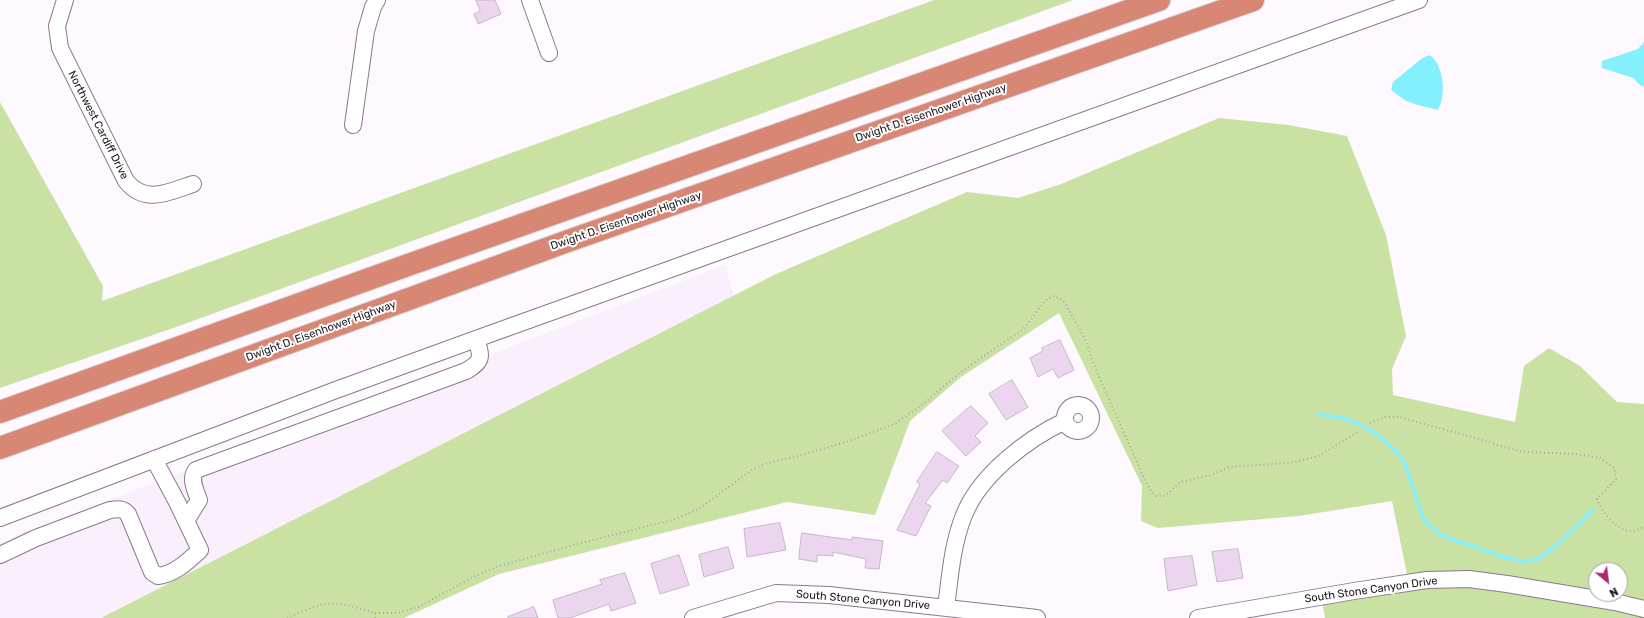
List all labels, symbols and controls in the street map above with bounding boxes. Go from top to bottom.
street label: Northwest Cardiff Drive [65,69,131,181]
street label: Dwight D. Eisenhower Highway [854,81,1008,145]
street label: Dwight D. Eisenhower Highway [549,189,703,253]
street label: Dwight D. Eisenhower Highway [244,298,398,364]
north arrow [1588,562,1628,602]
street label: South Stone Canyon Drive [1304,574,1438,606]
text: N [1607,584,1620,600]
street label: South Stone Canyon Drive [796,588,930,612]

